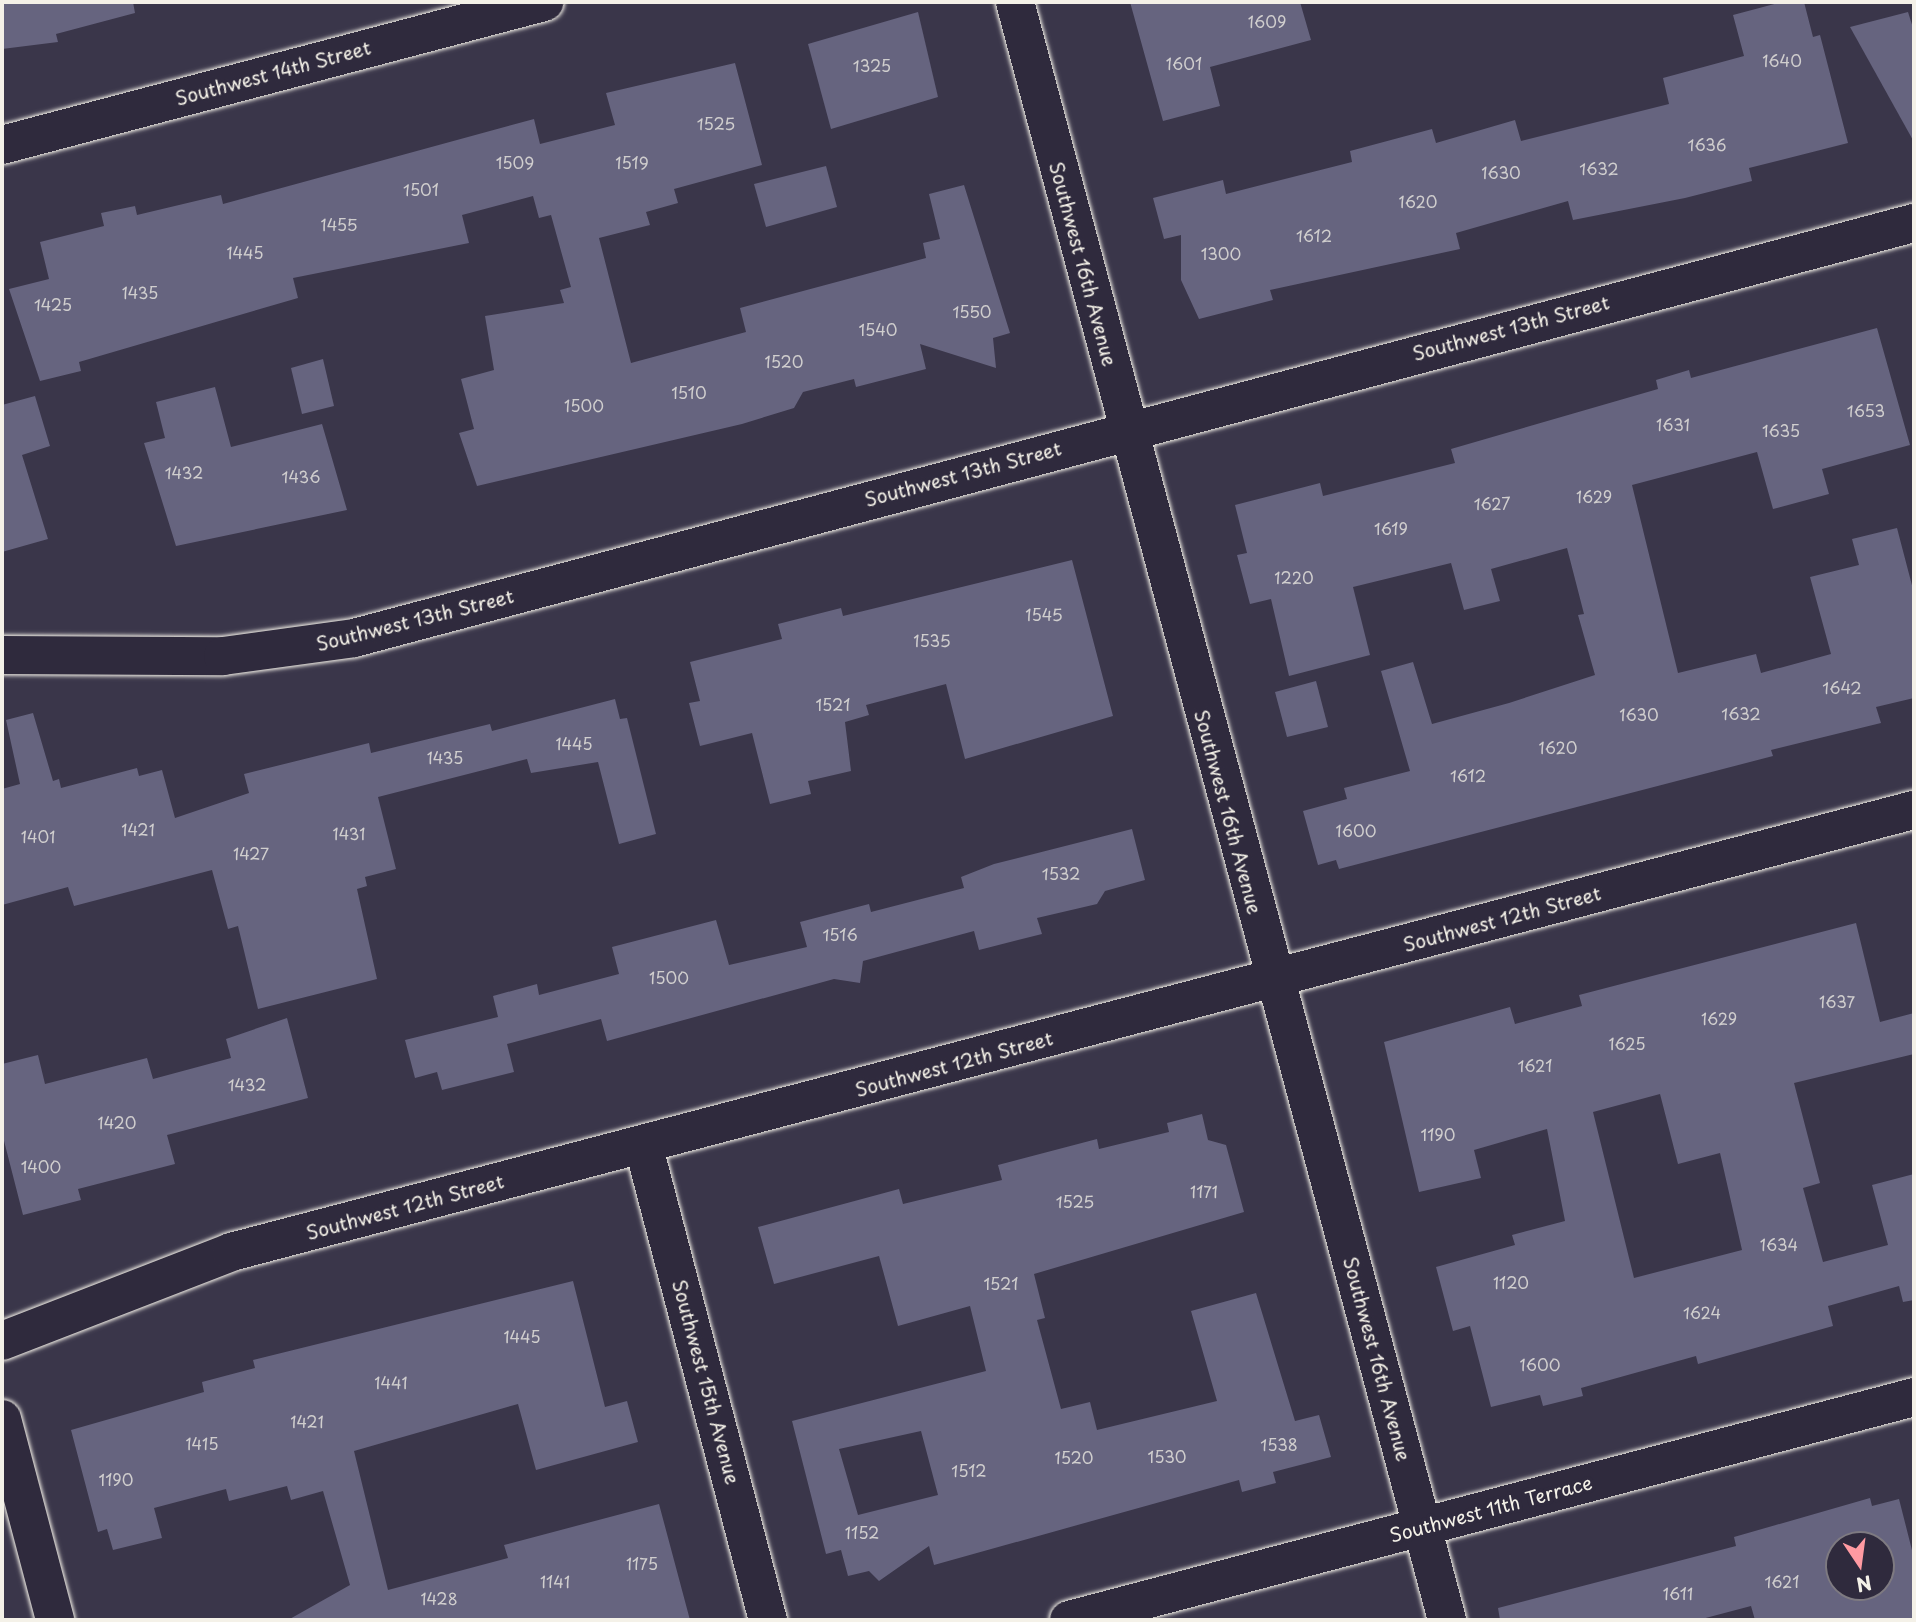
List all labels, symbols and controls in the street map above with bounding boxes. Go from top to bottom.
house number: 1609 [1248,11,1286,31]
street label: Southwest 14th Street [172,36,374,110]
house number: 1640 [1762,50,1802,70]
house number: 1601 [1166,53,1202,73]
house number: 1325 [853,55,891,75]
house number: 1525 [697,113,735,133]
house number: 1636 [1688,134,1726,154]
house number: 1509 [496,152,534,172]
house number: 1519 [615,152,649,172]
house number: 1632 [1579,158,1619,178]
street label: Southwest 16th Avenue [1045,159,1121,369]
house number: 1630 [1481,162,1521,182]
house number: 1501 [403,179,439,199]
house number: 1620 [1399,191,1437,211]
house number: 1455 [321,214,357,234]
house number: 1612 [1296,225,1332,245]
house number: 1445 [226,242,264,262]
house number: 1300 [1201,243,1241,263]
house number: 1435 [122,282,158,302]
street label: Southwest 13th Street [1410,291,1612,365]
house number: 1425 [34,294,72,314]
house number: 1550 [952,301,992,321]
house number: 1540 [858,319,898,339]
house number: 1520 [765,351,803,371]
house number: 1510 [671,382,707,402]
house number: 1500 [564,395,604,415]
house number: 1653 [1847,400,1885,420]
house number: 1631 [1656,414,1690,434]
house number: 1635 [1762,420,1800,440]
street label: Southwest 13th Street [862,437,1064,511]
house number: 1432 [165,462,203,482]
house number: 1436 [282,466,320,486]
house number: 1629 [1576,486,1612,506]
house number: 1627 [1474,493,1510,513]
house number: 1619 [1374,518,1408,538]
house number: 1220 [1274,567,1314,587]
street label: Southwest 13th Street [314,584,516,656]
house number: 1545 [1025,604,1063,624]
house number: 1535 [913,630,951,650]
house number: 1642 [1822,677,1862,697]
house number: 1521 [816,694,850,714]
house number: 1632 [1721,703,1761,723]
house number: 1630 [1619,704,1659,724]
street label: Southwest 16th Avenue [1190,707,1266,917]
house number: 1445 [555,733,593,753]
house number: 1620 [1539,737,1577,757]
house number: 1435 [427,747,463,767]
house number: 1612 [1450,765,1486,785]
house number: 1421 [121,819,155,839]
house number: 1600 [1336,820,1376,840]
house number: 1431 [333,823,365,843]
house number: 1401 [21,826,55,846]
house number: 1427 [233,843,269,863]
house number: 1532 [1042,863,1080,883]
street label: Southwest 12th Street [1400,882,1604,956]
house number: 1516 [822,924,858,944]
house number: 1500 [649,967,689,987]
house number: 1637 [1819,991,1855,1011]
house number: 1629 [1701,1008,1737,1028]
street label: Southwest 12th Street [852,1027,1056,1101]
house number: 1625 [1609,1033,1645,1053]
house number: 1621 [1517,1055,1553,1075]
house number: 1432 [228,1074,266,1094]
house number: 1420 [98,1112,136,1132]
house number: 1190 [1421,1124,1455,1144]
house number: 1400 [21,1156,61,1176]
street label: Southwest 12th Street [303,1170,507,1244]
house number: 1171 [1190,1181,1218,1201]
house number: 1525 [1056,1191,1094,1211]
house number: 1634 [1760,1234,1798,1254]
street label: Southwest 16th Avenue [1339,1254,1415,1464]
house number: 1120 [1493,1272,1529,1292]
house number: 1521 [984,1273,1018,1293]
street label: Southwest 15th Avenue [668,1277,744,1487]
house number: 1624 [1683,1302,1721,1322]
house number: 1445 [503,1326,541,1346]
house number: 1600 [1520,1354,1560,1374]
house number: 1441 [374,1372,408,1392]
house number: 1421 [290,1411,324,1431]
house number: 1415 [185,1433,219,1453]
house number: 1538 [1260,1434,1298,1454]
house number: 1530 [1148,1446,1186,1466]
house number: 1520 [1055,1447,1093,1467]
house number: 1512 [951,1460,987,1480]
house number: 1190 [99,1469,133,1489]
street label: Southwest 11th Terrace [1386,1471,1596,1547]
house number: 1152 [845,1522,879,1542]
north arrow [1825,1531,1895,1601]
house number: 1175 [626,1553,658,1573]
text: N [1854,1569,1875,1600]
house number: 1141 [540,1571,570,1591]
house number: 1621 [1764,1571,1800,1591]
house number: 1611 [1663,1583,1693,1603]
house number: 1428 [420,1588,458,1608]

